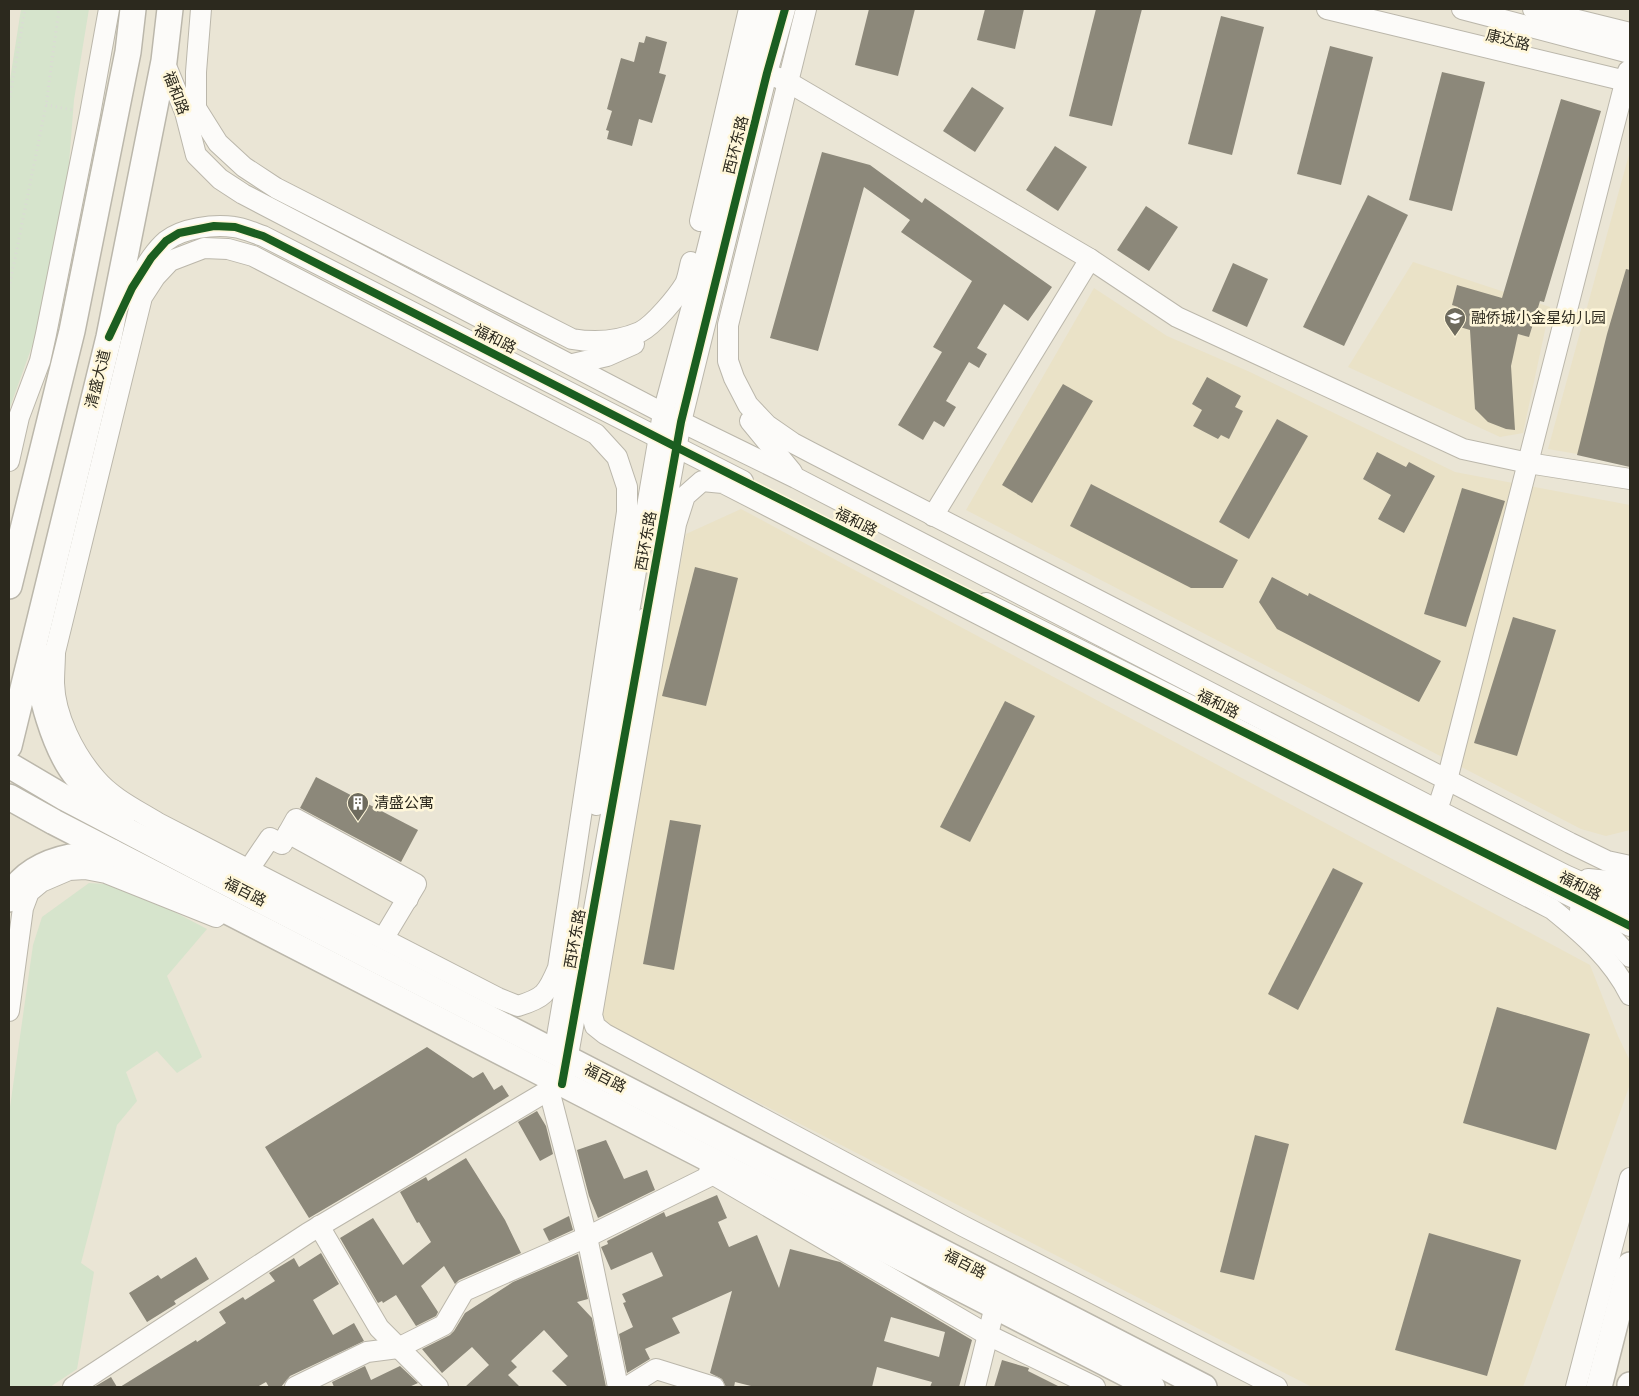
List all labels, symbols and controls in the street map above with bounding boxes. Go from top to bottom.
street label: 康达路 [1484,25,1532,54]
street label: 福和路 [160,68,193,117]
street label: 西环东路 [719,113,752,176]
school or university icon: 融侨城小金星幼儿园 [1443,306,1467,337]
place label: 融侨城小金星幼儿园 [1471,308,1606,327]
street label: 福和路 [471,320,520,357]
street label: 清盛大道 [81,347,114,410]
street label: 福和路 [832,503,881,540]
street label: 西环东路 [631,510,660,572]
street label: 福和路 [1194,685,1243,722]
building icon: 清盛公寓 [346,791,370,822]
place label: 清盛公寓 [374,793,434,812]
street label: 福和路 [1556,867,1605,904]
street label: 福百路 [221,873,270,910]
street label: 西环东路 [560,908,589,970]
street label: 福百路 [581,1059,630,1096]
street label: 福百路 [941,1245,990,1282]

